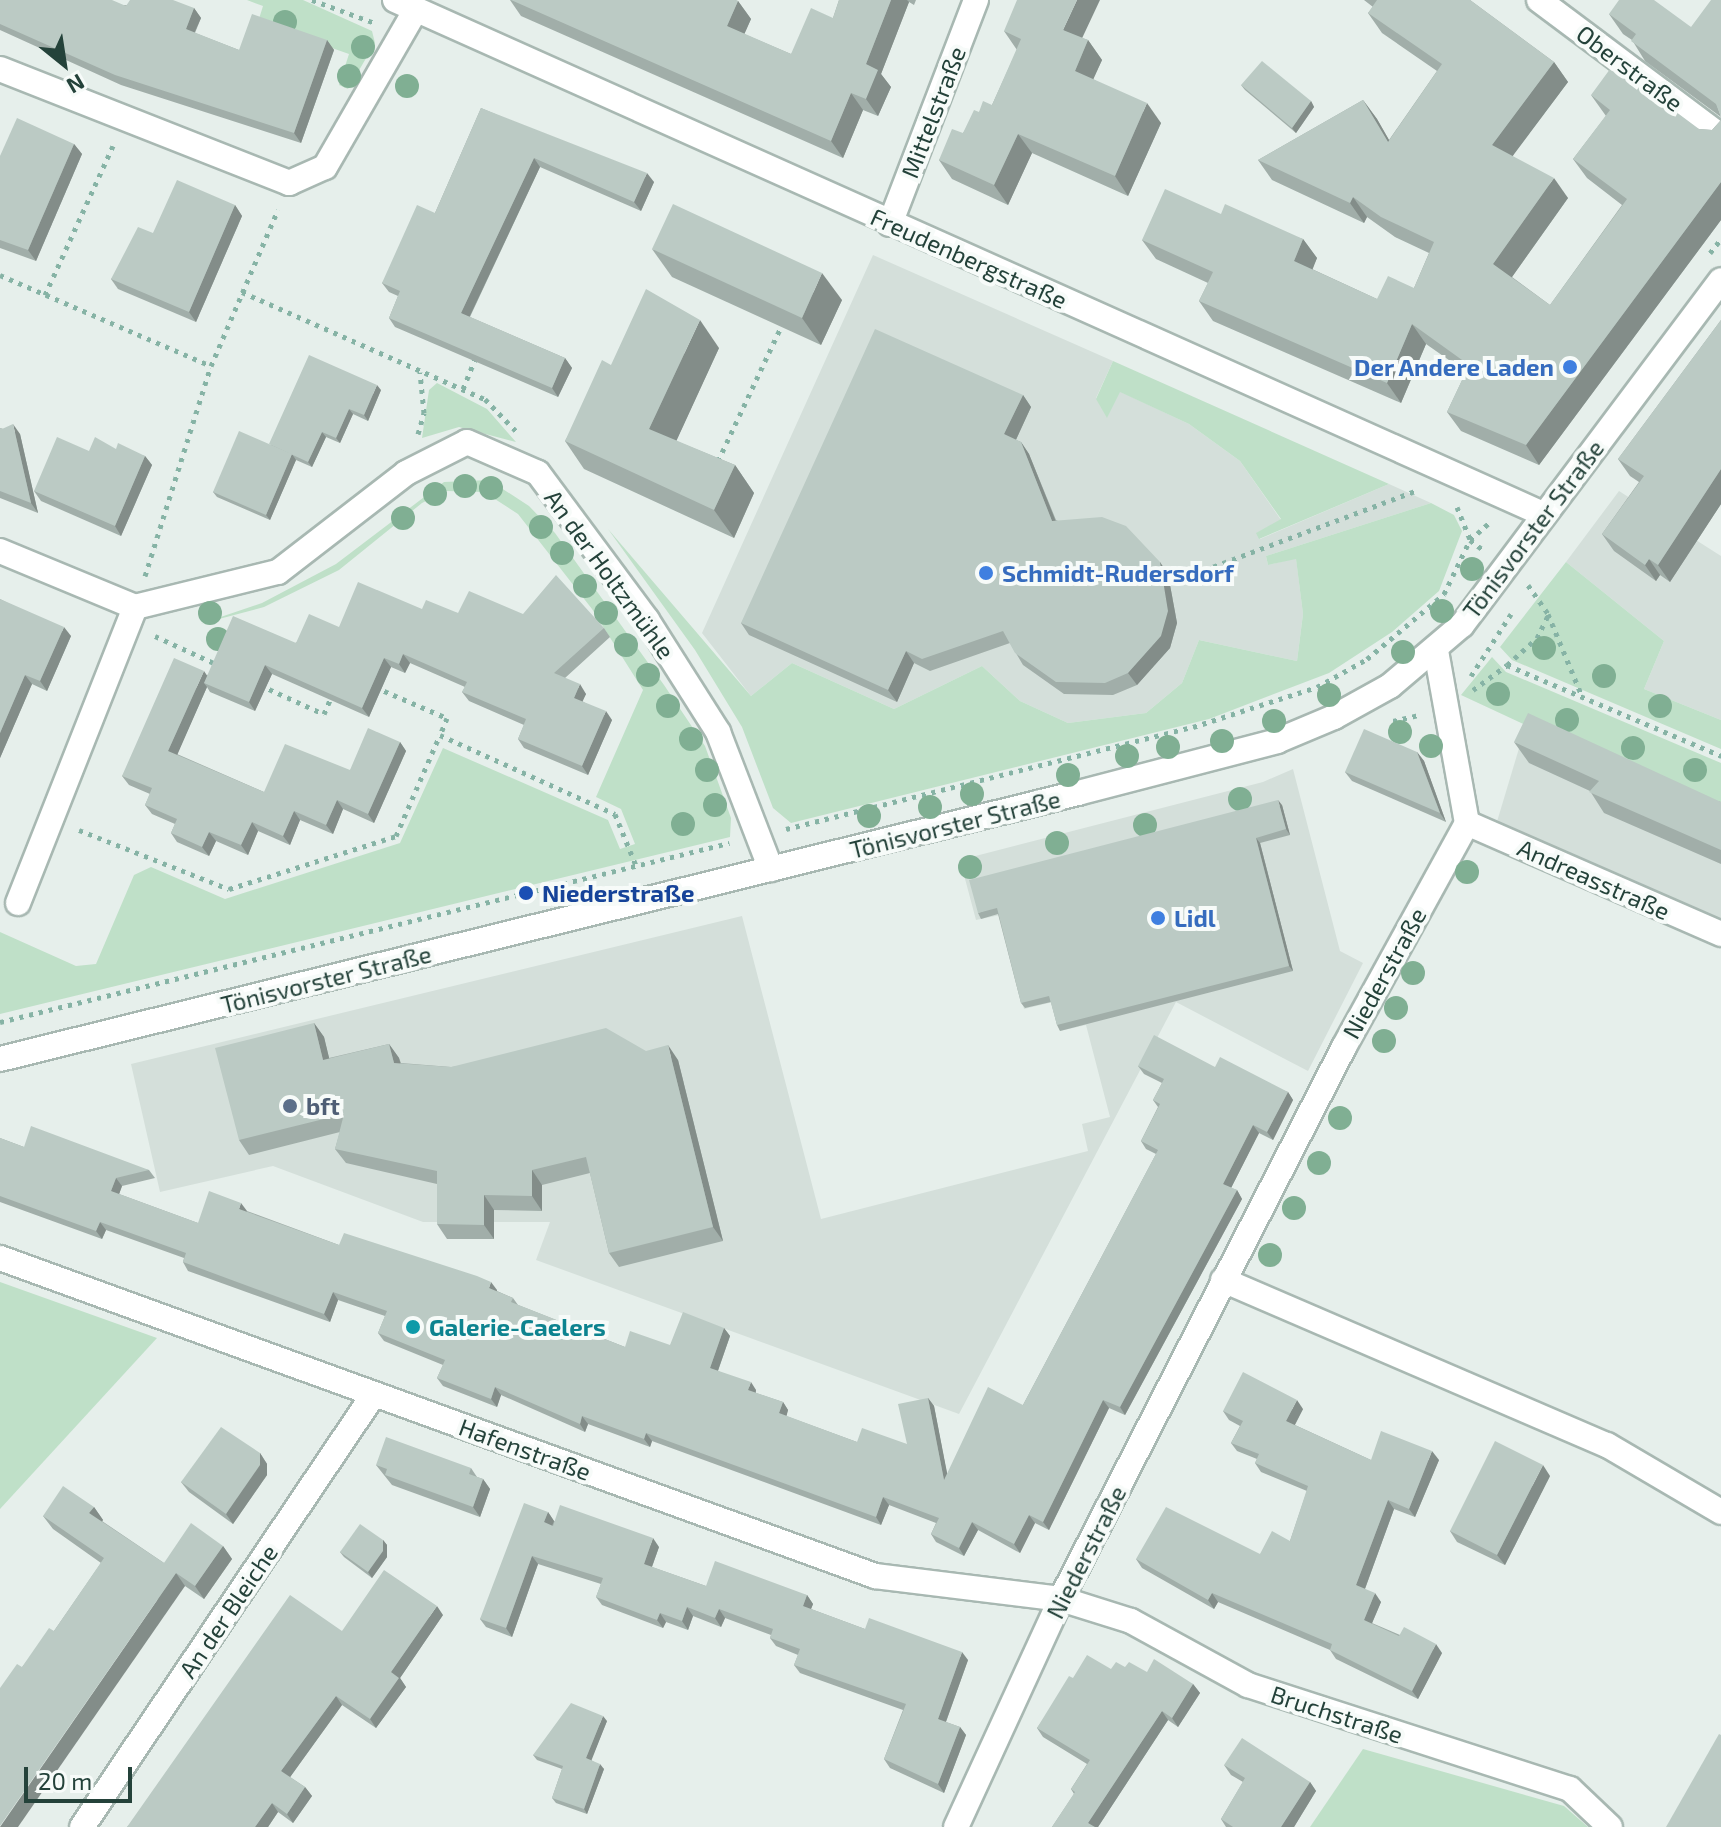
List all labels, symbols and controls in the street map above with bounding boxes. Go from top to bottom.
street label: Oberstraße [1571,19,1689,117]
north arrow [24,24,104,104]
street label: Mittelstraße [895,42,971,182]
text: N [63,70,89,100]
street label: Freudenbergstraße [866,202,1072,314]
place label: Der Andere Laden [1353,353,1554,381]
marker: Der Andere Laden [1561,358,1579,376]
street label: Tönisvorster Straße [1456,434,1610,624]
street label: An der Holtzmühle [539,484,681,664]
place label: Schmidt-Rudersdorf [1002,559,1234,587]
marker: Schmidt-Rudersdorf [977,564,995,582]
street label: Tönisvorster Straße [847,784,1063,864]
street label: Andreasstraße [1513,833,1675,925]
place label: Niederstraße [542,879,695,907]
marker: Niederstraße [517,884,535,902]
street label: Niederstraße [1336,903,1432,1043]
place label: Lidl [1174,904,1216,932]
marker: Lidl [1149,909,1167,927]
street label: Tönisvorster Straße [218,939,434,1019]
place label: bft [306,1092,340,1120]
marker: bft [281,1097,299,1115]
place label: Galerie-Caelers [429,1313,606,1341]
marker: Galerie-Caelers [404,1318,422,1336]
street label: Hafenstraße [455,1412,595,1486]
street label: Niederstraße [1040,1481,1132,1623]
street label: An der Bleiche [173,1539,283,1683]
street label: Bruchstraße [1267,1679,1407,1749]
scale bar [28,1751,136,1801]
text: 20 m [38,1766,92,1795]

